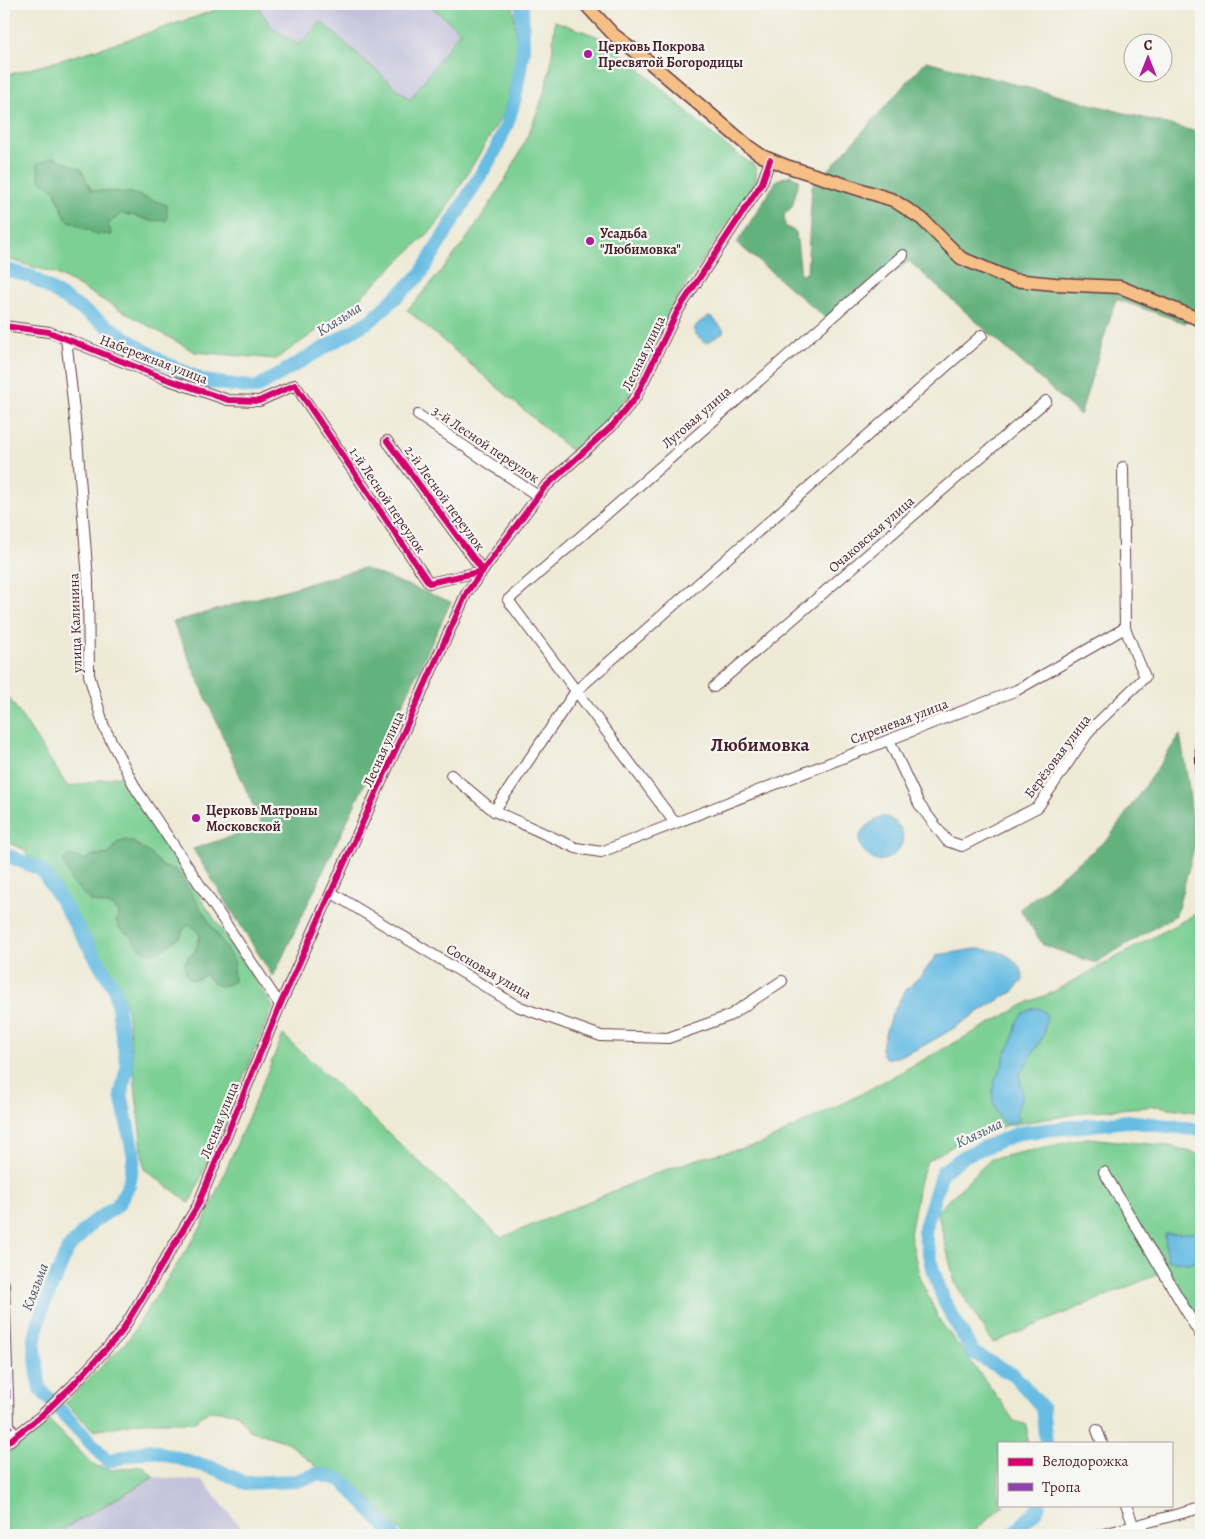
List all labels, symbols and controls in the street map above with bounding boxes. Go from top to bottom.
north arrow [1122,32,1172,82]
text: С [1144,36,1153,55]
place label: Церковь Покрова Пресвятой Богородицы [598,37,743,72]
marker: Церковь Покрова Пресвятой Богородицы [582,48,594,60]
place label: Усадьба "Любимовка" [600,224,681,259]
marker: Усадьба "Любимовка" [584,235,596,247]
water label: Клязьма [313,297,365,341]
street label: Лесная улица [617,312,670,394]
street label: Набережная улица [97,330,211,389]
street label: Луговая улица [658,382,736,453]
street label: 3-й Лесной переулок [428,401,543,487]
street label: 2-й Лесной переулок [400,442,489,555]
street label: 1-й Лесной переулок [345,443,430,557]
street label: Очаковская улица [824,491,919,577]
street label: улица Калинина [64,572,87,674]
street label: Сиреневая улица [848,694,951,749]
street label: Лесная улица [358,708,409,790]
street label: Берёзовая улица [1020,710,1095,802]
district label: Любимовка [711,732,810,758]
place label: Церковь Матроны Московской [206,801,318,836]
marker: Церковь Матроны Московской [190,812,202,824]
street label: Сосновая улица [443,939,535,1004]
street label: Лесная улица [195,1079,244,1161]
water label: Клязьма [952,1113,1006,1153]
water label: Клязьма [17,1260,53,1314]
legend [998,1442,1172,1506]
text: Велодорожка [1042,1451,1129,1471]
text: Тропа [1042,1477,1081,1497]

